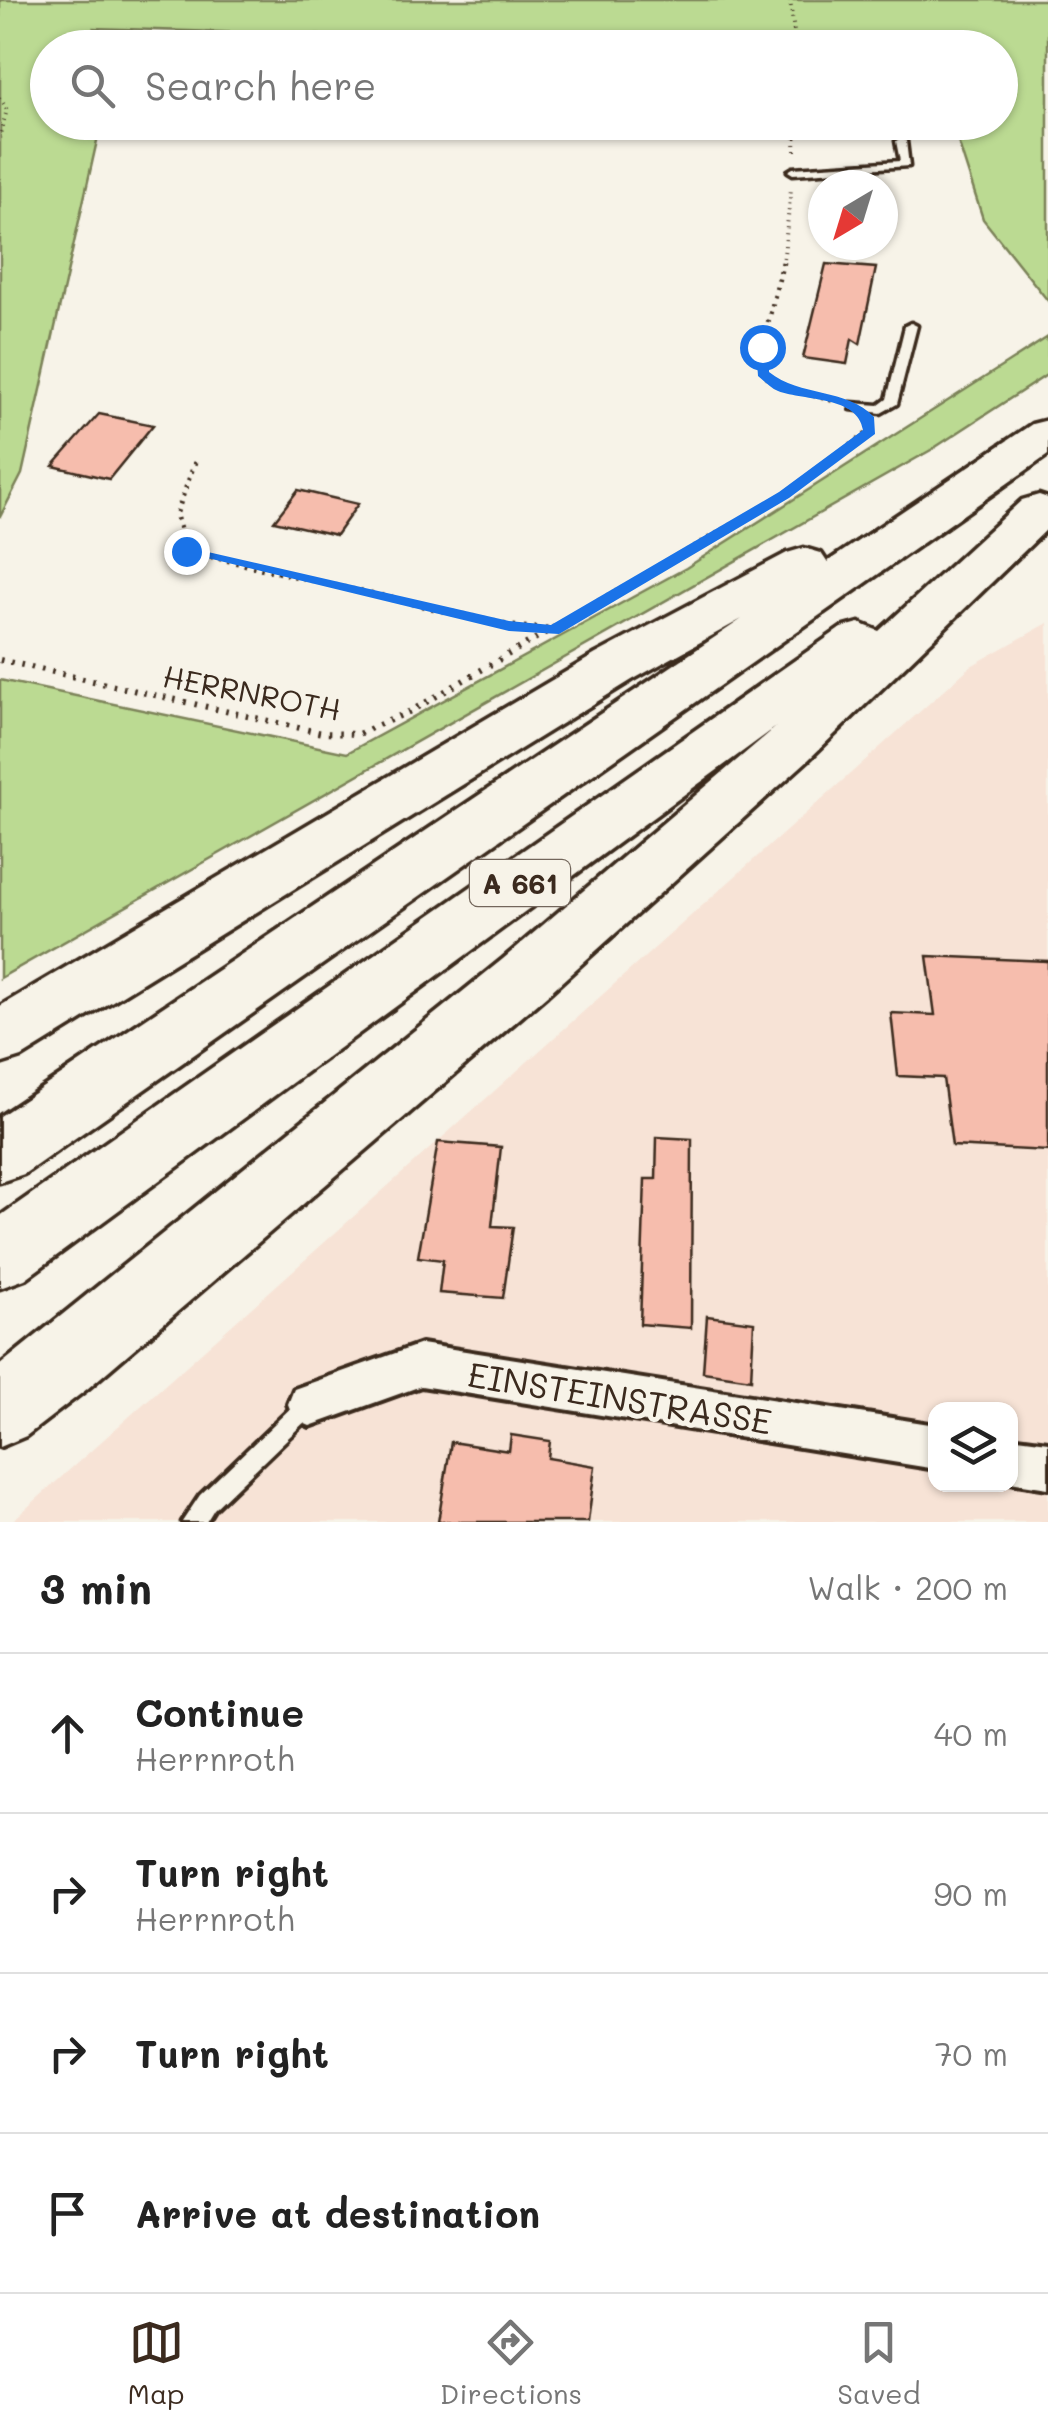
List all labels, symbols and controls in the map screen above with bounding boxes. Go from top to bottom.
search box [30,30,1018,140]
icon: search [65,58,120,113]
text: Search here [145,60,376,110]
north arrow [808,170,898,260]
route start [740,325,786,371]
route end [164,529,210,575]
street label: HERRNROTH [160,655,344,729]
road number: A 661 [470,860,570,906]
street label: EINSTEINSTRASSE [465,1350,775,1444]
map controls [928,1402,1018,1492]
button: layers [928,1402,1018,1492]
text: 3 min [40,1560,152,1615]
text: Walk · 200 m [807,1566,1008,1608]
text: Continue [135,1687,304,1737]
icon: ahead [40,1706,95,1761]
text: 40 m [934,1712,1008,1754]
text: Herrnroth [135,1737,295,1779]
text: Turn right [135,1847,329,1897]
icon: right [40,1866,95,1921]
text: 90 m [934,1872,1008,1914]
text: Herrnroth [135,1897,295,1939]
icon: right [40,2026,95,2081]
text: Turn right [135,2028,329,2078]
text: 70 m [935,2032,1008,2074]
icon: arrive [40,2186,95,2241]
text: Arrive at destination [135,2188,540,2238]
tab: Map [128,2315,185,2411]
tab: Directions [440,2315,582,2411]
tab: Saved [837,2315,920,2411]

